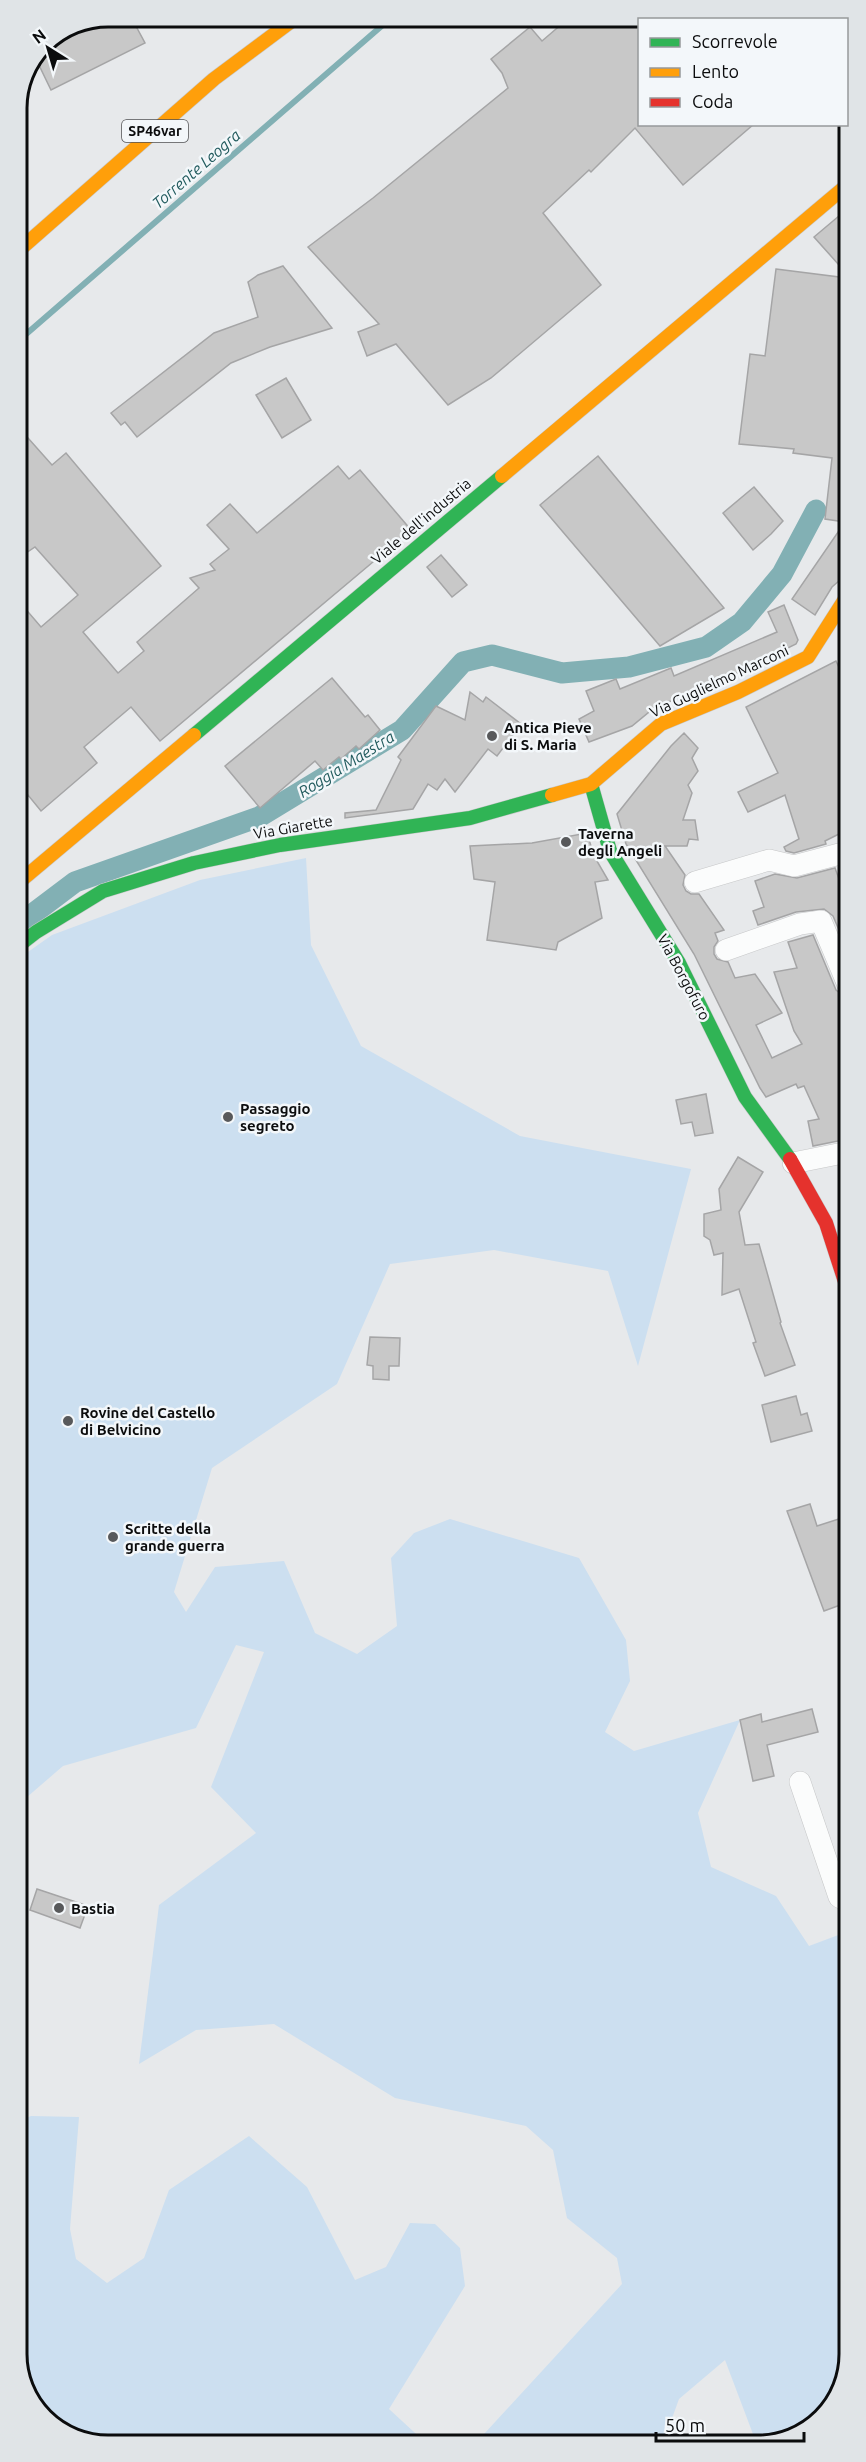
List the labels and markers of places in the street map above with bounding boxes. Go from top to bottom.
place label: Antica Pieve di S. Maria [504,719,592,753]
marker: Antica Pieve di S. Maria [485,729,499,743]
place label: Taverna degli Angeli [578,825,662,859]
marker: Taverna degli Angeli [559,835,573,849]
place label: Passaggio segreto [240,1100,311,1134]
marker: Passaggio segreto [221,1110,235,1124]
place label: Rovine del Castello di Belvicino [80,1404,215,1438]
marker: Rovine del Castello di Belvicino [61,1414,75,1428]
place label: Scritte della grande guerra [125,1520,225,1554]
marker: Scritte della grande guerra [106,1530,120,1544]
place label: Bastia [71,1900,115,1917]
marker: Bastia [52,1901,66,1915]

